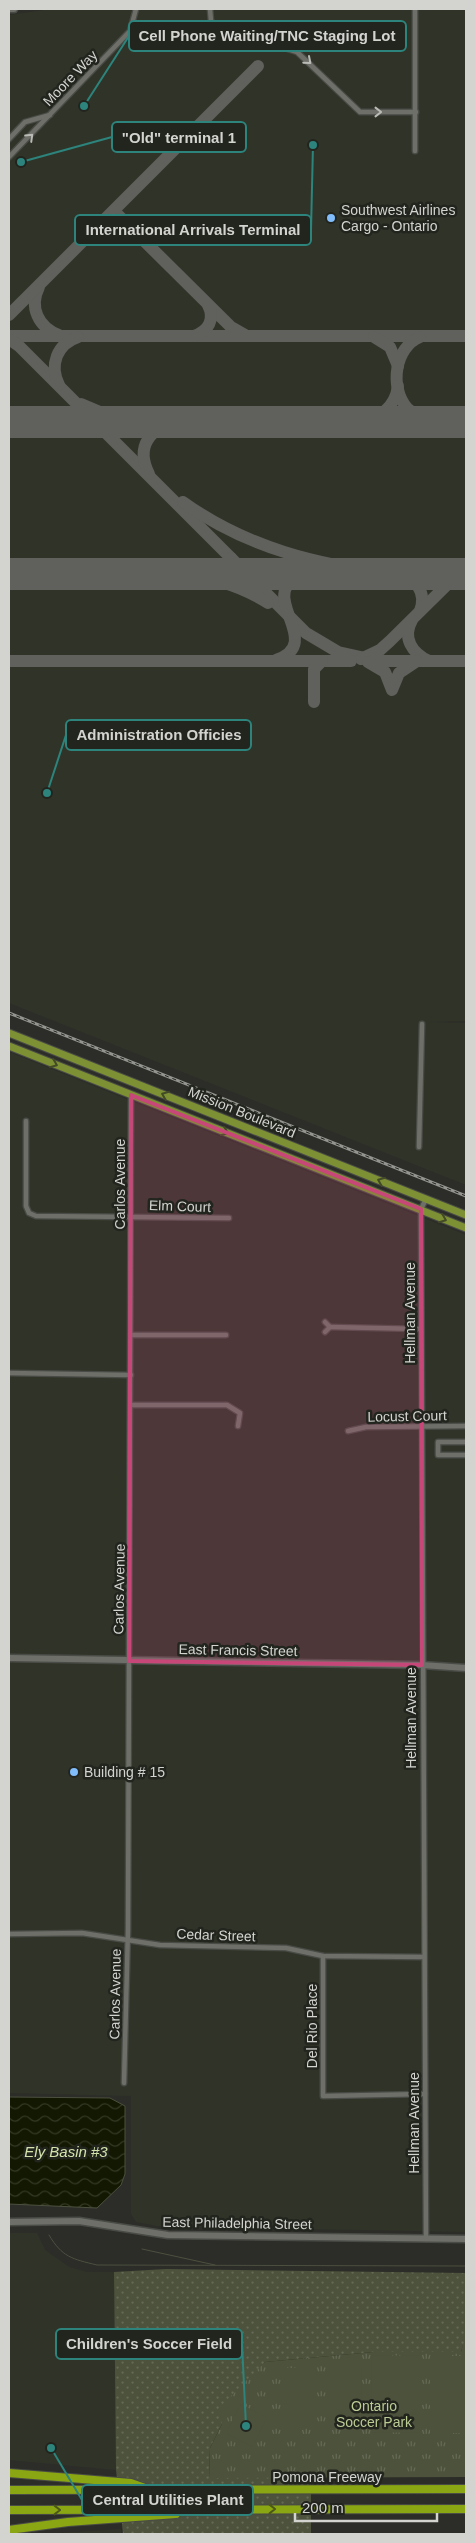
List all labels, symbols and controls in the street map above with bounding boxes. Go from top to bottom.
callout: Cell Phone Waiting/TNC Staging Lot [129,21,406,51]
text: Cell Phone Waiting/TNC Staging Lot [139,27,395,44]
street label: Moore Way [40,47,100,109]
one-way arrow [302,55,311,64]
one-way arrow [374,107,382,117]
callout: "Old" terminal 1 [112,122,246,152]
text: "Old" terminal 1 [122,129,236,146]
one-way arrow [24,134,33,143]
place label: Southwest Airlines Cargo - Ontario [341,202,455,234]
marker: Southwest Airlines Cargo - Ontario [325,212,337,224]
callout: International Arrivals Terminal [75,215,311,245]
text: International Arrivals Terminal [85,221,301,238]
callout: Administration Officies [66,720,251,750]
text: Administration Officies [76,726,242,743]
one-way arrow [49,1058,58,1068]
street label: Mission Boulevard [186,1083,298,1141]
one-way arrow [161,1091,170,1101]
one-way arrow [221,1126,229,1136]
street label: Carlos Avenue [112,1138,128,1229]
one-way arrow [377,1177,386,1188]
street label: Elm Court [149,1197,211,1215]
one-way arrow [439,1213,447,1223]
street label: Hellman Avenue [402,1262,418,1364]
street label: Locust Court [367,1407,447,1425]
street label: Carlos Avenue [110,1543,128,1635]
street label: East Francis Street [178,1641,298,1659]
street label: Hellman Avenue [403,1667,419,1769]
place label: Building # 15 [84,1764,165,1780]
marker: Building # 15 [68,1766,80,1778]
street label: Cedar Street [176,1926,256,1944]
street label: Carlos Avenue [106,1948,124,2040]
street label: Del Rio Place [304,1983,320,2068]
street label: Hellman Avenue [406,2072,422,2174]
water label: Ely Basin #3 [24,2143,108,2160]
street label: East Philadelphia Street [162,2214,312,2232]
callout: Children's Soccer Field [56,2329,242,2359]
text: Children's Soccer Field [66,2335,232,2352]
park label: Ontario Soccer Park [336,2398,413,2430]
street label: Pomona Freeway [272,2469,382,2485]
callout: Central Utilities Plant [82,2485,253,2515]
scale bar [295,2490,438,2522]
text: Central Utilities Plant [93,2491,243,2508]
text: 200 m [302,2499,344,2516]
one-way arrow [269,2504,277,2514]
one-way arrow [54,2505,62,2515]

